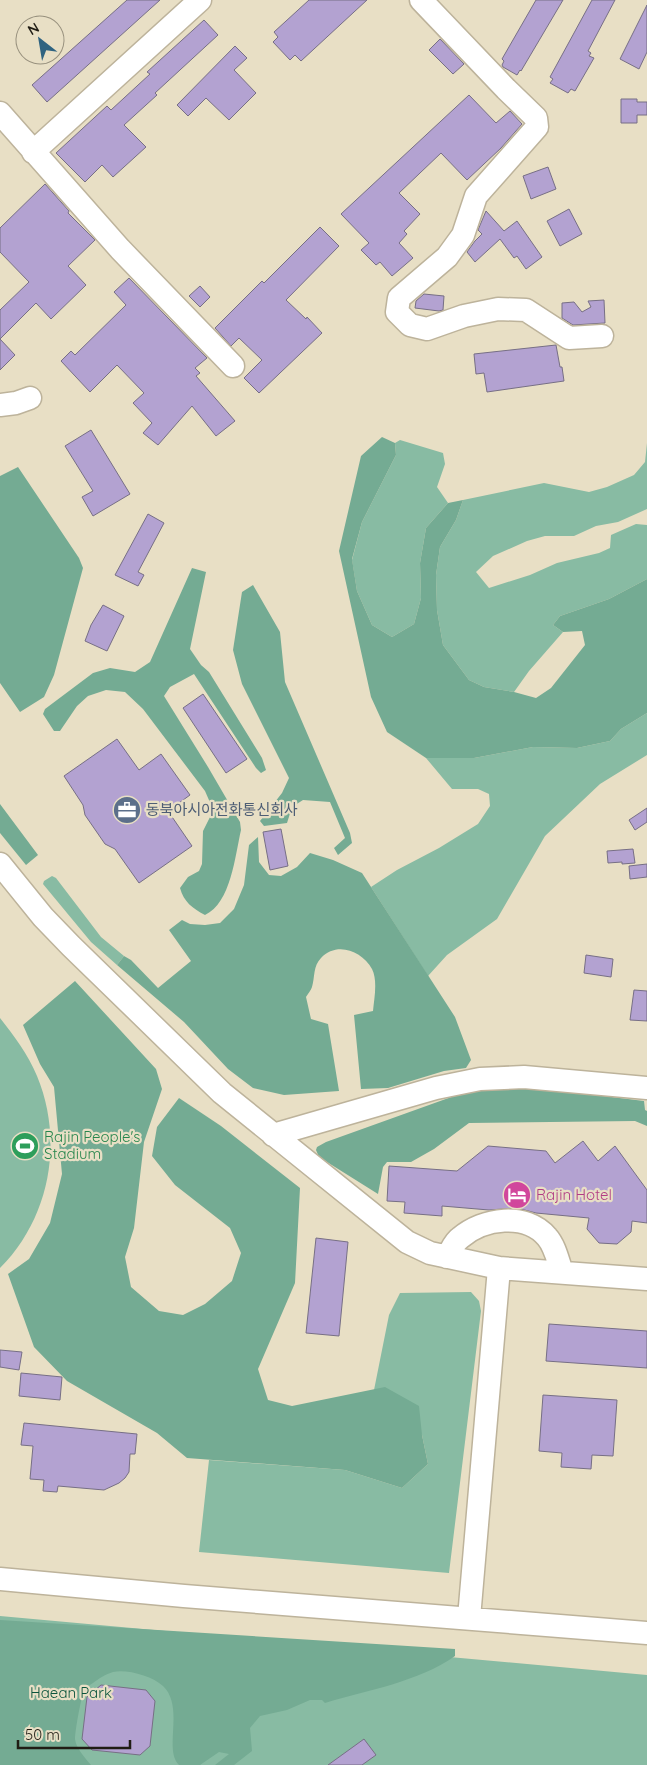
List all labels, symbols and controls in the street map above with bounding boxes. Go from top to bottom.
north arrow [15,15,65,65]
text: N [24,18,42,39]
office icon: 동북아시아전화통신회사 [112,795,142,825]
place label: 동북아시아전화통신회사 [146,800,298,819]
place label: Rajin People's Stadium [44,1127,140,1163]
sports icon: Rajin People's Stadium [10,1131,40,1161]
hotel icon: Rajin Hotel [502,1180,532,1210]
place label: Rajin Hotel [536,1185,612,1204]
park label: Haean Park [30,1683,112,1702]
scale bar [18,1718,130,1750]
text: 50 m [25,1725,60,1744]

